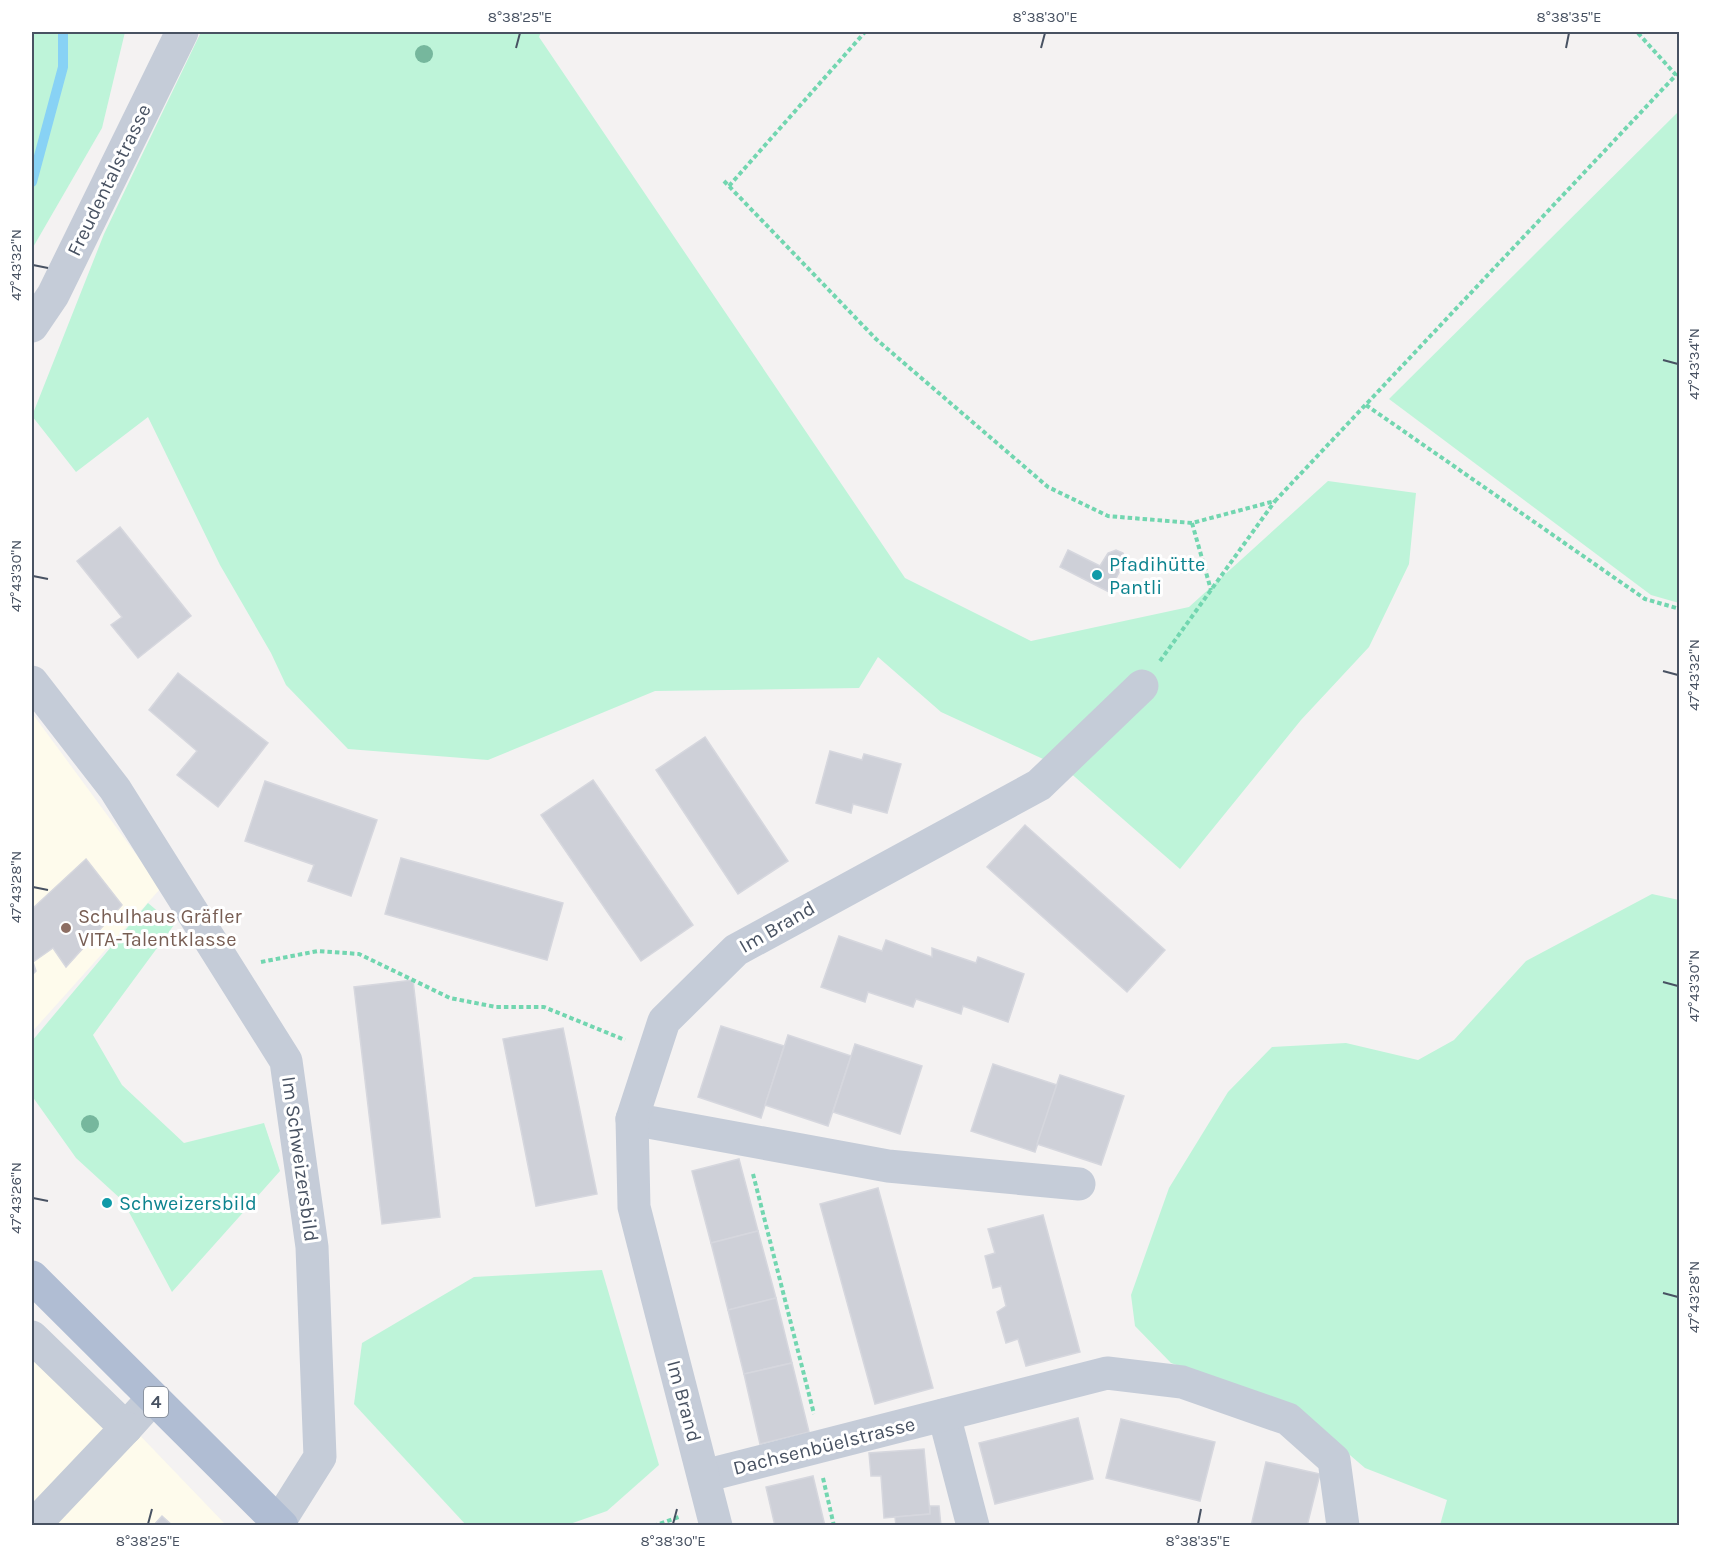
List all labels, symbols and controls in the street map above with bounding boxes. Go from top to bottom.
text: 8°38'25"E [488,8,552,26]
text: 8°38'30"E [1012,8,1078,26]
text: 8°38'35"E [1537,8,1601,26]
street label: Freudentalstrasse [62,100,156,260]
text: 47°43'32"N [7,229,25,301]
text: 47°43'34"N [1685,328,1703,400]
text: 47°43'30"N [7,540,25,612]
place label: Pfadihütte Pantli [1109,553,1205,599]
marker: Pfadihütte Pantli [1090,568,1104,582]
text: 47°43'32"N [1685,639,1703,711]
text: 47°43'28"N [7,851,25,923]
street label: Im Brand [735,896,819,958]
place label: Schulhaus Gräfler VITA-Talentklasse [78,905,242,951]
marker: Schulhaus Gräfler VITA-Talentklasse [59,921,73,935]
text: 47°43'30"N [1685,950,1703,1022]
street label: Im Schweizersbild [277,1075,323,1243]
text: 47°43'26"N [7,1162,25,1234]
place label: Schweizersbild [119,1192,257,1215]
marker: Schweizersbild [100,1196,114,1210]
text: 47°43'28"N [1685,1261,1703,1333]
street label: Im Brand [662,1358,706,1444]
road number: 4 [144,1387,168,1417]
street label: Dachsenbüelstrasse [731,1412,917,1480]
text: 8°38'25"E [116,1532,180,1550]
text: 8°38'30"E [640,1532,706,1550]
text: 8°38'35"E [1166,1532,1230,1550]

